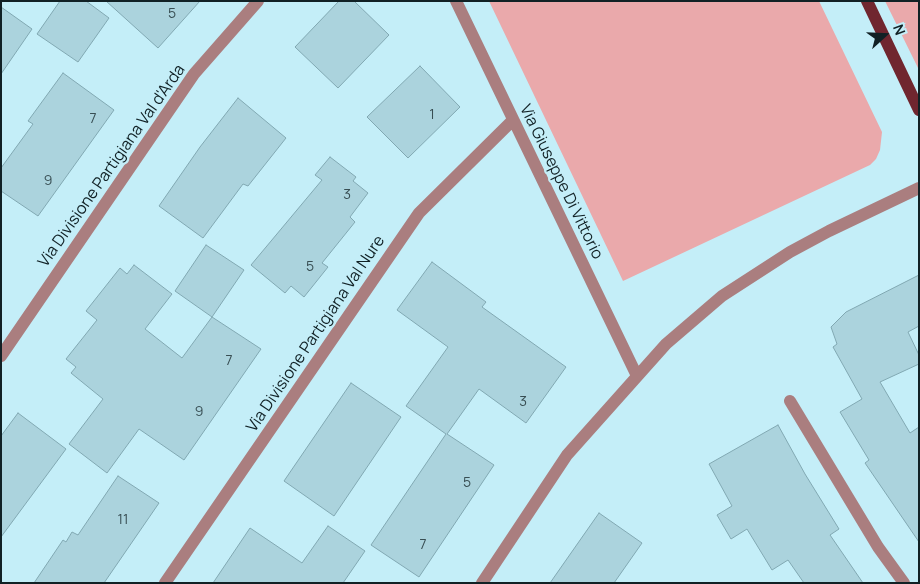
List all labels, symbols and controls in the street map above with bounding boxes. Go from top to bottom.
house number: 5 [168,6,176,22]
north arrow [860,10,910,60]
text: N [889,22,910,38]
street label: Via Divisione Partigiana Val d'Arda [35,61,189,271]
street label: Via Giuseppe Di Vittorio [515,102,607,262]
house number: 1 [429,107,435,123]
house number: 7 [89,111,97,127]
house number: 9 [44,173,52,189]
house number: 3 [343,187,351,203]
street label: Via Divisione Partigiana Val Nure [243,232,389,436]
house number: 5 [306,259,314,275]
house number: 7 [225,353,233,369]
house number: 3 [519,394,527,410]
house number: 9 [195,404,203,420]
house number: 5 [463,475,471,491]
house number: 11 [118,512,128,528]
house number: 7 [419,537,427,553]

